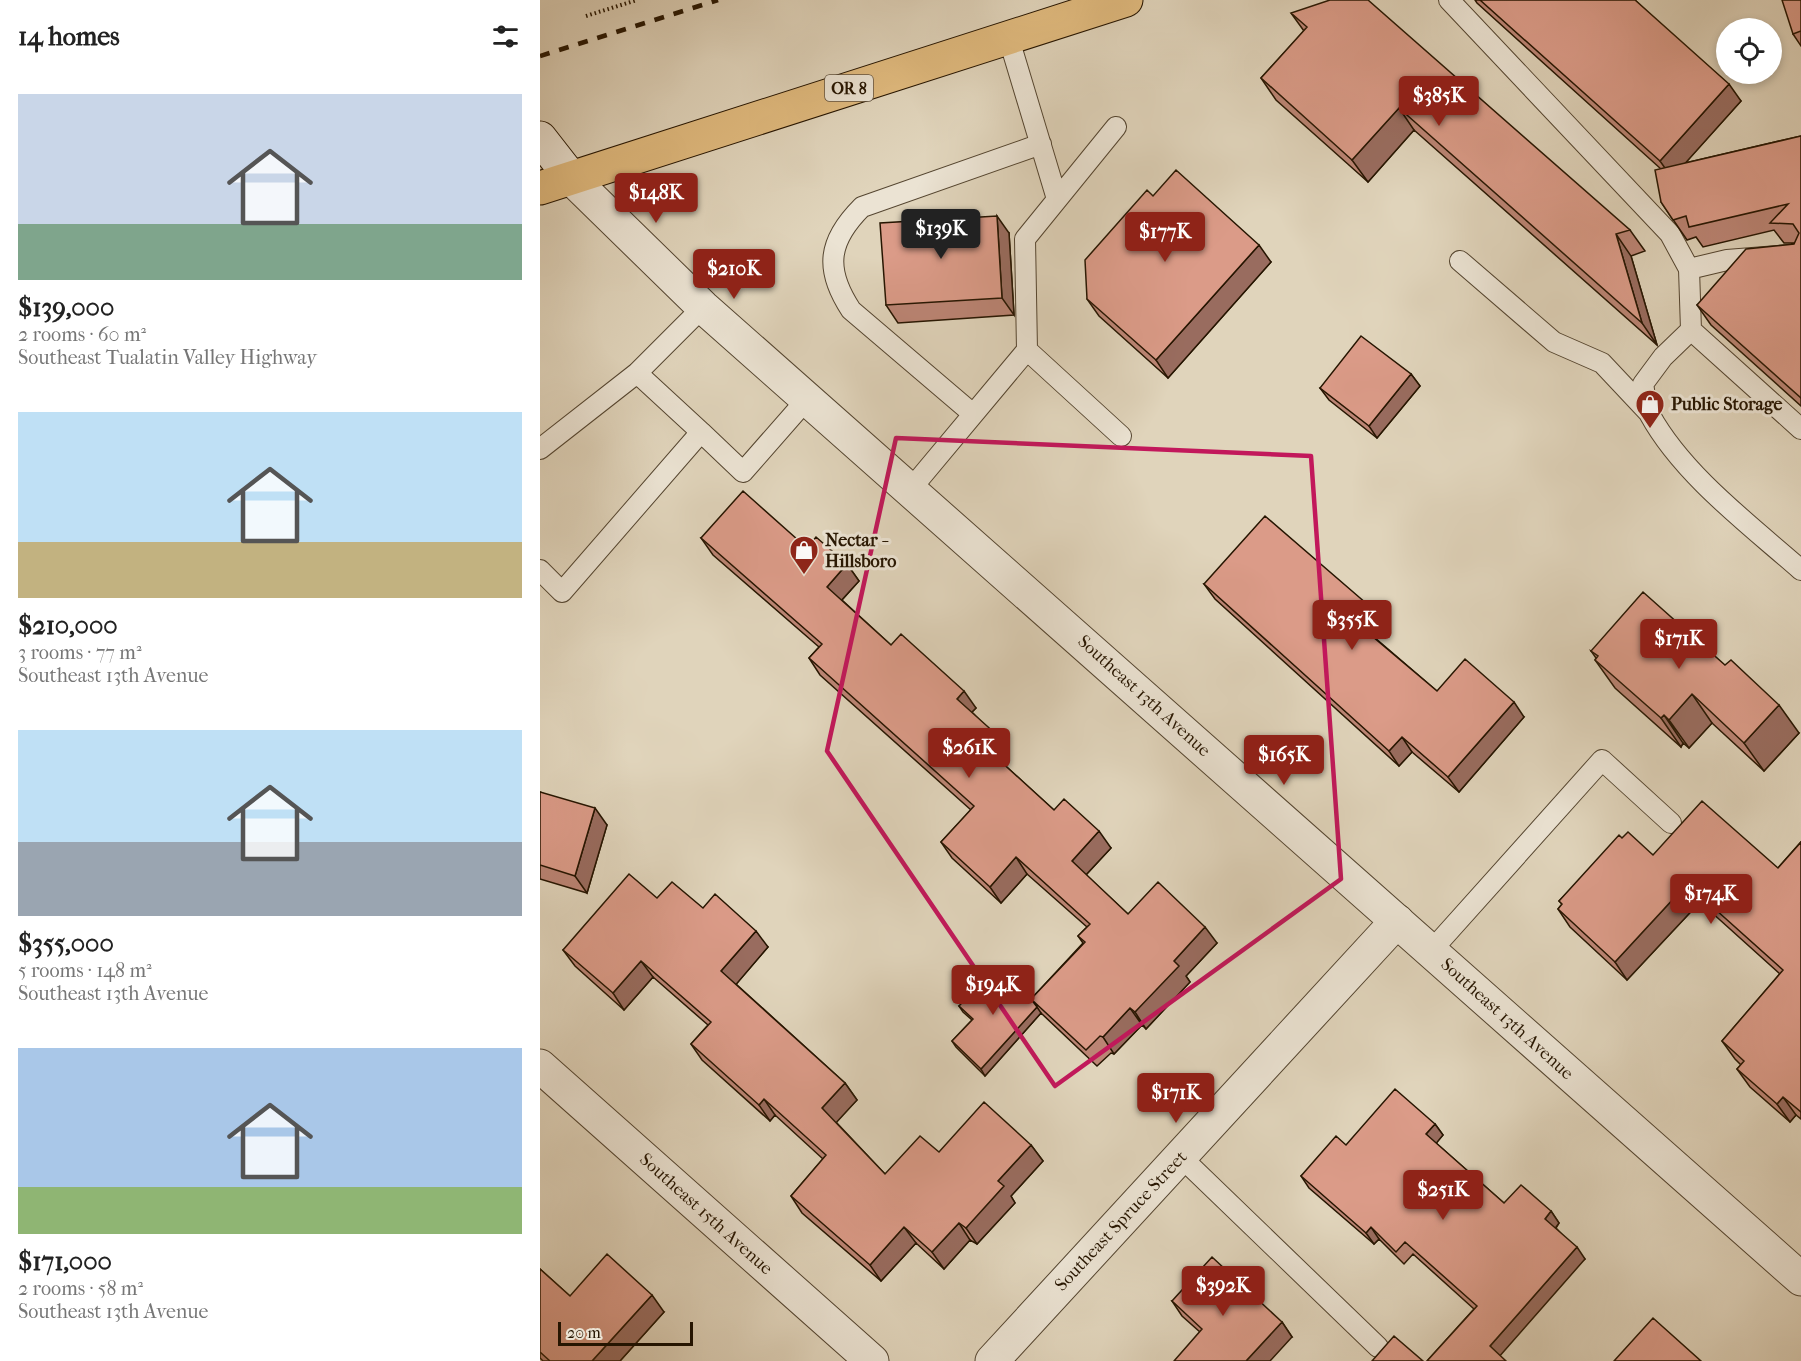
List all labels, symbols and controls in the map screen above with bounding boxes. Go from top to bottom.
map controls [1716,18,1782,84]
button: locate [1716,18,1782,84]
icon: filters [489,20,522,53]
text: 14 homes [18,21,120,52]
road number: OR 8 [825,75,873,101]
pin: $385K [1397,76,1481,127]
text: $385K [1413,84,1465,107]
icon: home [216,133,324,241]
pin: $148K [614,173,698,224]
text: $148K [629,181,683,204]
pin: $139K [899,209,983,260]
pin: $177K [1123,212,1207,263]
text: $139K [915,217,967,240]
text: $177K [1139,220,1191,243]
pin: $210K [692,249,776,300]
text: $210K [707,257,761,280]
text: $139,000 [18,292,114,323]
text: 2 rooms · 60 m² [18,323,146,346]
text: Southeast Tualatin Valley Highway [18,346,317,369]
shop icon: Public Storage [1634,388,1666,430]
place label: Public Storage [1671,394,1783,415]
icon: home [216,451,324,559]
place label: Nectar - Hillsboro [825,530,896,572]
shop icon: Nectar - Hillsboro [788,534,820,576]
pin: $355K [1310,600,1394,651]
text: $355K [1327,608,1377,631]
text: $210,000 [18,610,118,641]
pin: $171K [1637,619,1721,670]
text: $171K [1654,627,1704,650]
street label: Southeast 13th Avenue [1073,631,1215,761]
text: 3 rooms · 77 m² [18,641,142,664]
text: Southeast 13th Avenue [18,664,208,687]
pin: $261K [927,728,1011,779]
pin: $165K [1242,735,1326,786]
text: $261K [942,736,996,759]
text: $165K [1258,743,1310,766]
icon: home [216,769,324,877]
pin: $174K [1669,874,1753,925]
text: $174K [1684,882,1738,905]
text: $355,000 [18,928,114,959]
street label: Southeast 13th Avenue [1436,954,1578,1084]
text: 5 rooms · 148 m² [18,959,152,982]
pin: $194K [951,965,1035,1016]
text: $194K [966,973,1020,996]
text: Southeast 13th Avenue [18,982,208,1005]
pin: $171K [1134,1073,1218,1124]
text: $171K [1151,1081,1201,1104]
icon: home [216,1087,324,1195]
street label: Southeast Spruce Street [1051,1146,1192,1295]
street label: Southeast 15th Avenue [635,1149,777,1279]
pin: $251K [1401,1170,1485,1221]
text: $251K [1417,1178,1469,1201]
text: $171,000 [18,1246,112,1277]
pin: $392K [1181,1266,1265,1317]
text: $392K [1196,1274,1250,1297]
text: 2 rooms · 58 m² [18,1277,143,1300]
text: Southeast 13th Avenue [18,1300,208,1323]
scale bar [558,1319,693,1346]
text: 20 m [567,1323,601,1342]

